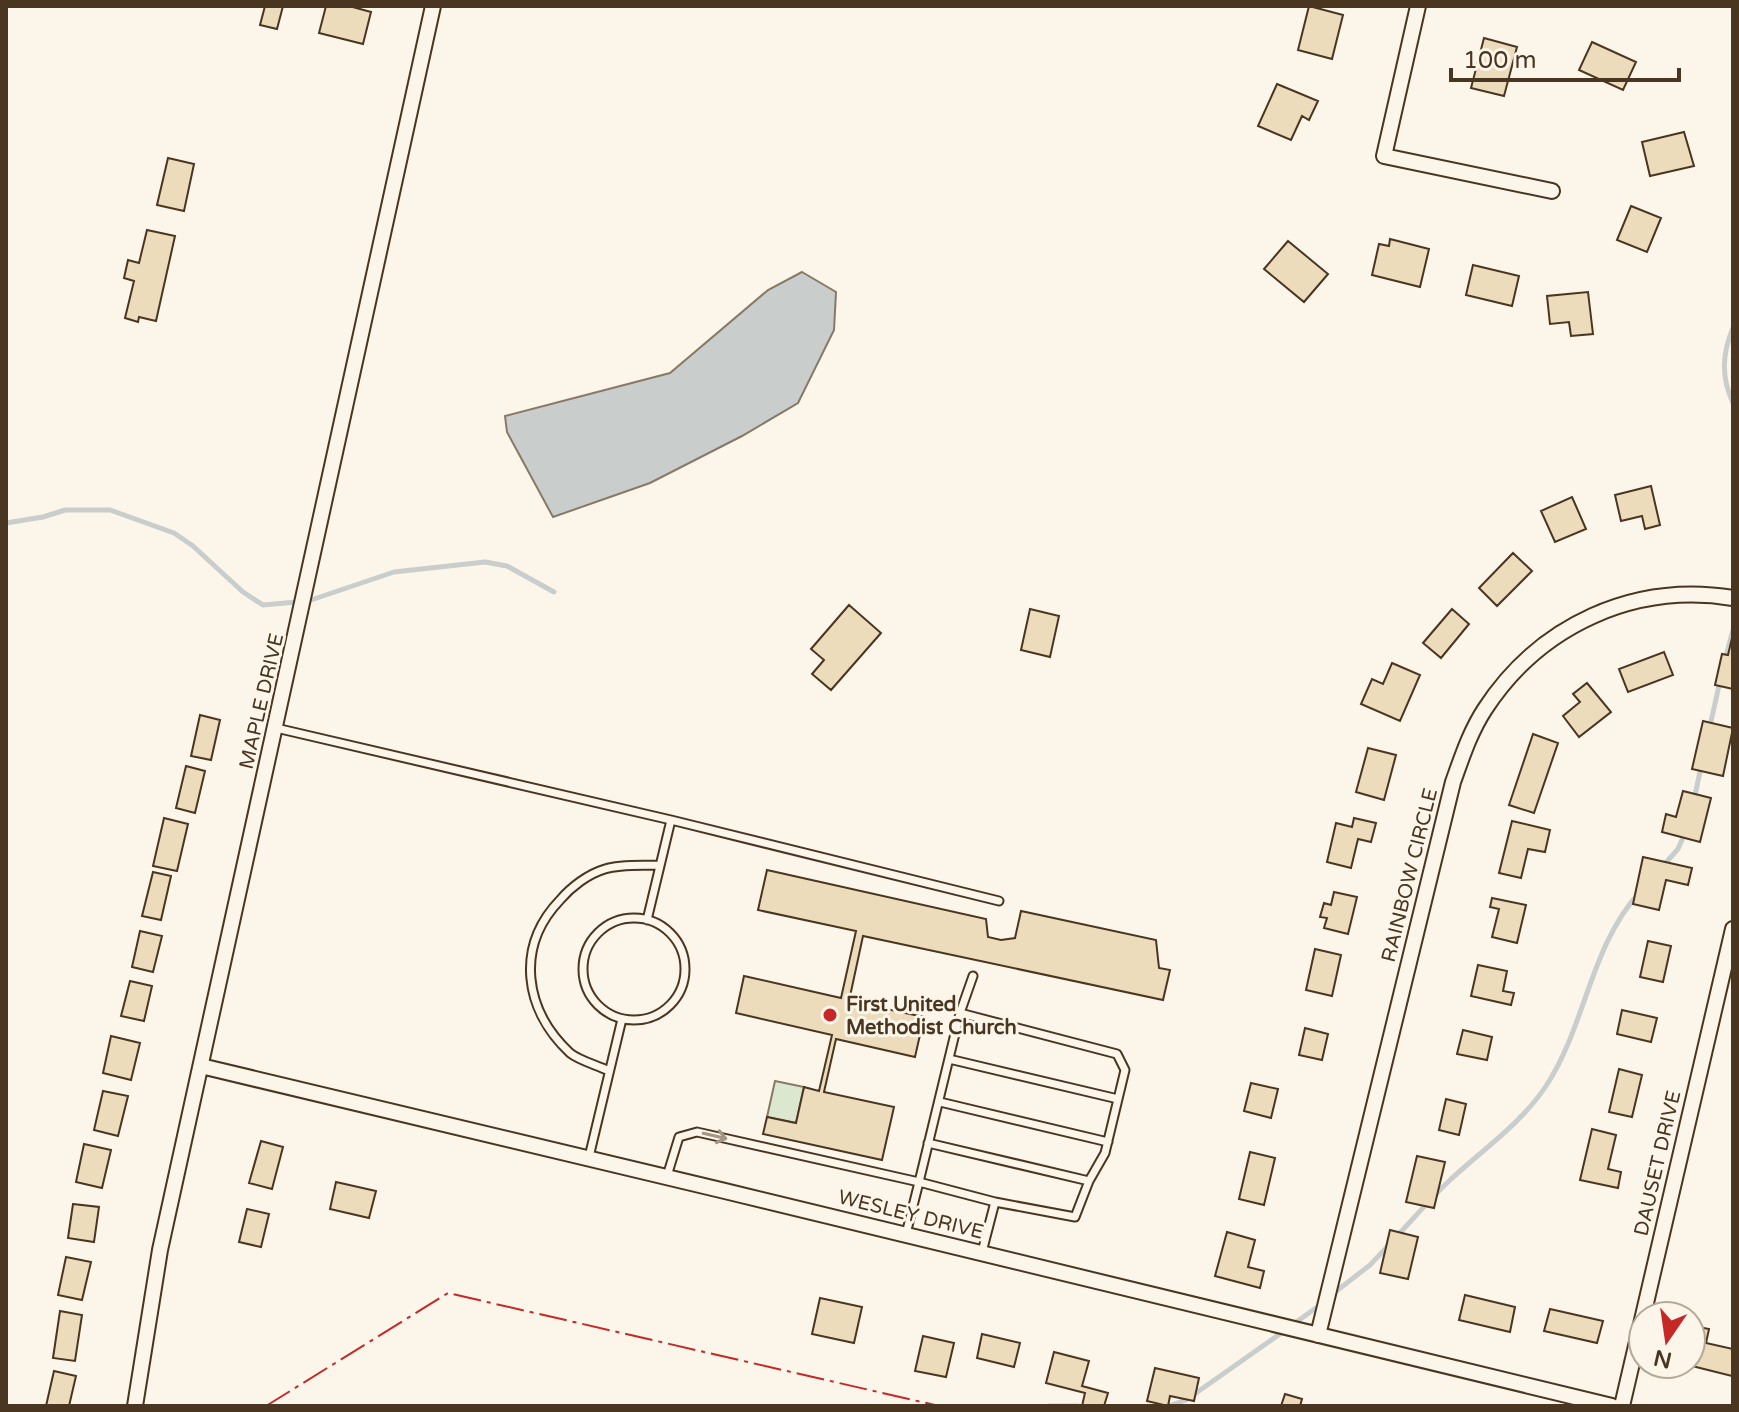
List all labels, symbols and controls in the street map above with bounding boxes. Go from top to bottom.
scale bar [1451,32,1679,82]
text: 100 m [1463,46,1537,75]
street label: MAPLE DRIVE [235,631,289,772]
street label: RAINBOW CIRCLE [1377,786,1443,965]
place label: First United Methodist Church [846,993,1017,1040]
marker: First United Methodist Church [821,1006,839,1024]
street label: DAUSET DRIVE [1630,1088,1686,1238]
one-way arrow [702,1129,728,1144]
street label: WESLEY DRIVE [835,1185,986,1245]
north arrow [1627,1300,1707,1380]
text: N [1651,1344,1674,1373]

